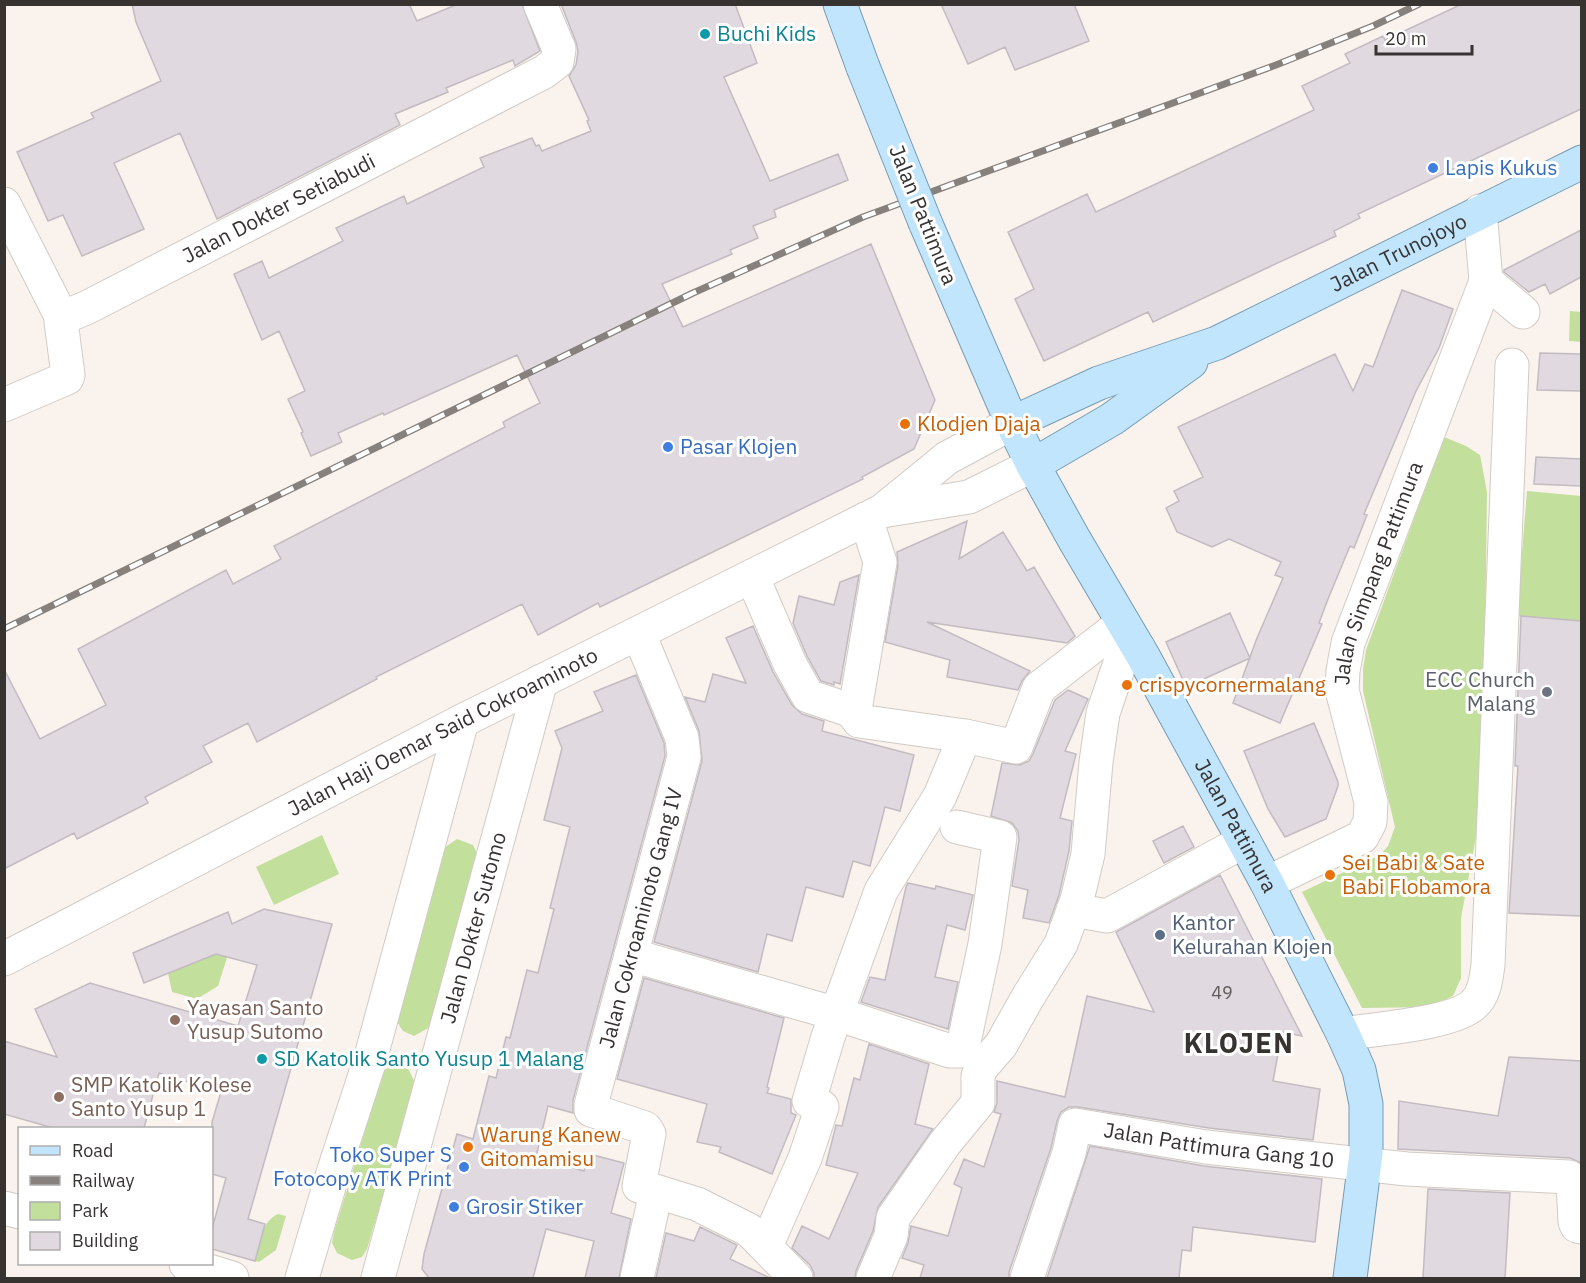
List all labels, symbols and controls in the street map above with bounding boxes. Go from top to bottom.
scale bar [1376,18,1472,56]
place label: Buchi Kids [717,19,816,47]
marker: Buchi Kids [698,27,712,41]
text: 20 m [1385,27,1427,50]
street label: Jalan Pattimura [883,141,965,289]
street label: Jalan Dokter Setiabudi [177,146,380,269]
place label: Lapis Kukus [1445,153,1557,181]
marker: Lapis Kukus [1426,161,1440,175]
street label: Jalan Trunojoyo [1325,206,1471,298]
place label: Klodjen Djaja [917,409,1041,437]
marker: Klodjen Djaja [898,417,912,431]
place label: Pasar Klojen [680,432,797,460]
marker: Pasar Klojen [661,440,675,454]
street label: Jalan Simpang Pattimura [1327,457,1429,686]
street label: Jalan Haji Oemar Said Cokroaminoto [283,640,602,822]
place label: ECC Church Malang [1425,665,1535,717]
place label: crispycornermalang [1139,670,1326,698]
marker: crispycornermalang [1120,678,1134,692]
marker: ECC Church Malang [1540,685,1554,699]
street label: Jalan Pattimura [1189,754,1285,897]
street label: Jalan Cokroaminoto Gang IV [592,784,688,1051]
street label: Jalan Dokter Sutomo [433,829,512,1026]
place label: Sei Babi & Sate Babi Flobamora [1342,848,1491,900]
marker: Sei Babi & Sate Babi Flobamora [1323,868,1337,882]
place label: Kantor Kelurahan Klojen [1172,908,1332,960]
marker: Kantor Kelurahan Klojen [1153,928,1167,942]
house number: 49 [1211,981,1233,1004]
place label: Yayasan Santo Yusup Sutomo [187,993,324,1045]
marker: Yayasan Santo Yusup Sutomo [168,1013,182,1027]
district label: KLOJEN [1184,1025,1294,1060]
place label: SD Katolik Santo Yusup 1 Malang [274,1044,584,1072]
marker: SD Katolik Santo Yusup 1 Malang [255,1052,269,1066]
place label: SMP Katolik Kolese Santo Yusup 1 [71,1070,252,1122]
marker: SMP Katolik Kolese Santo Yusup 1 [52,1090,66,1104]
street label: Jalan Pattimura Gang 10 [1102,1115,1336,1174]
place label: Warung Kanew Gitomamisu [480,1120,621,1172]
legend [18,1127,213,1265]
text: Road [72,1139,113,1162]
place label: Toko Super S Fotocopy ATK Print [273,1140,452,1192]
marker: Warung Kanew Gitomamisu [461,1140,475,1154]
marker: Toko Super S Fotocopy ATK Print [457,1160,471,1174]
text: Railway [72,1169,134,1192]
place label: Grosir Stiker [466,1192,583,1220]
text: Park [72,1199,109,1222]
marker: Grosir Stiker [447,1200,461,1214]
text: Building [72,1229,139,1252]

